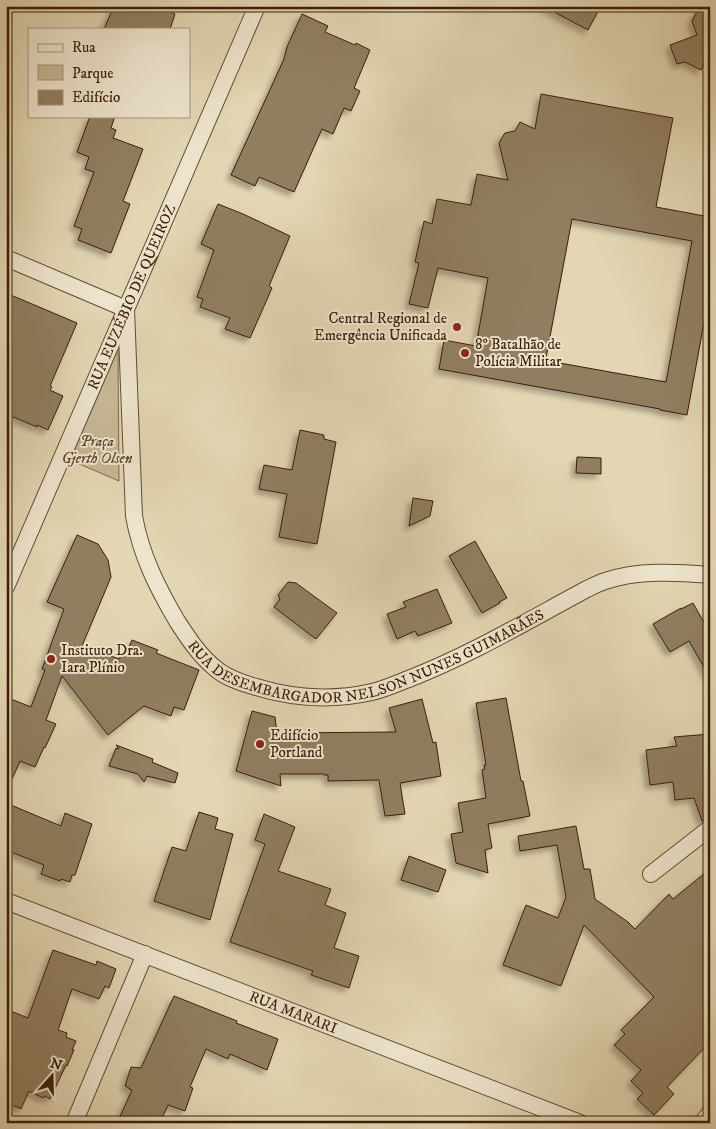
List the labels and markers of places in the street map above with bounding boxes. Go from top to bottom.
place label: Central Regional de Emergência Unificada [314,309,448,345]
marker: Central Regional de Emergência Unificada [451,321,463,333]
place label: 8º Batalhão de Polícia Militar [475,335,562,371]
marker: 8º Batalhão de Polícia Militar [459,347,471,359]
place label: Instituto Dra. Iara Plínio [61,641,143,677]
marker: Instituto Dra. Iara Plínio [45,653,57,665]
place label: Edifício Portland [270,726,323,762]
marker: Edifício Portland [254,738,266,750]

